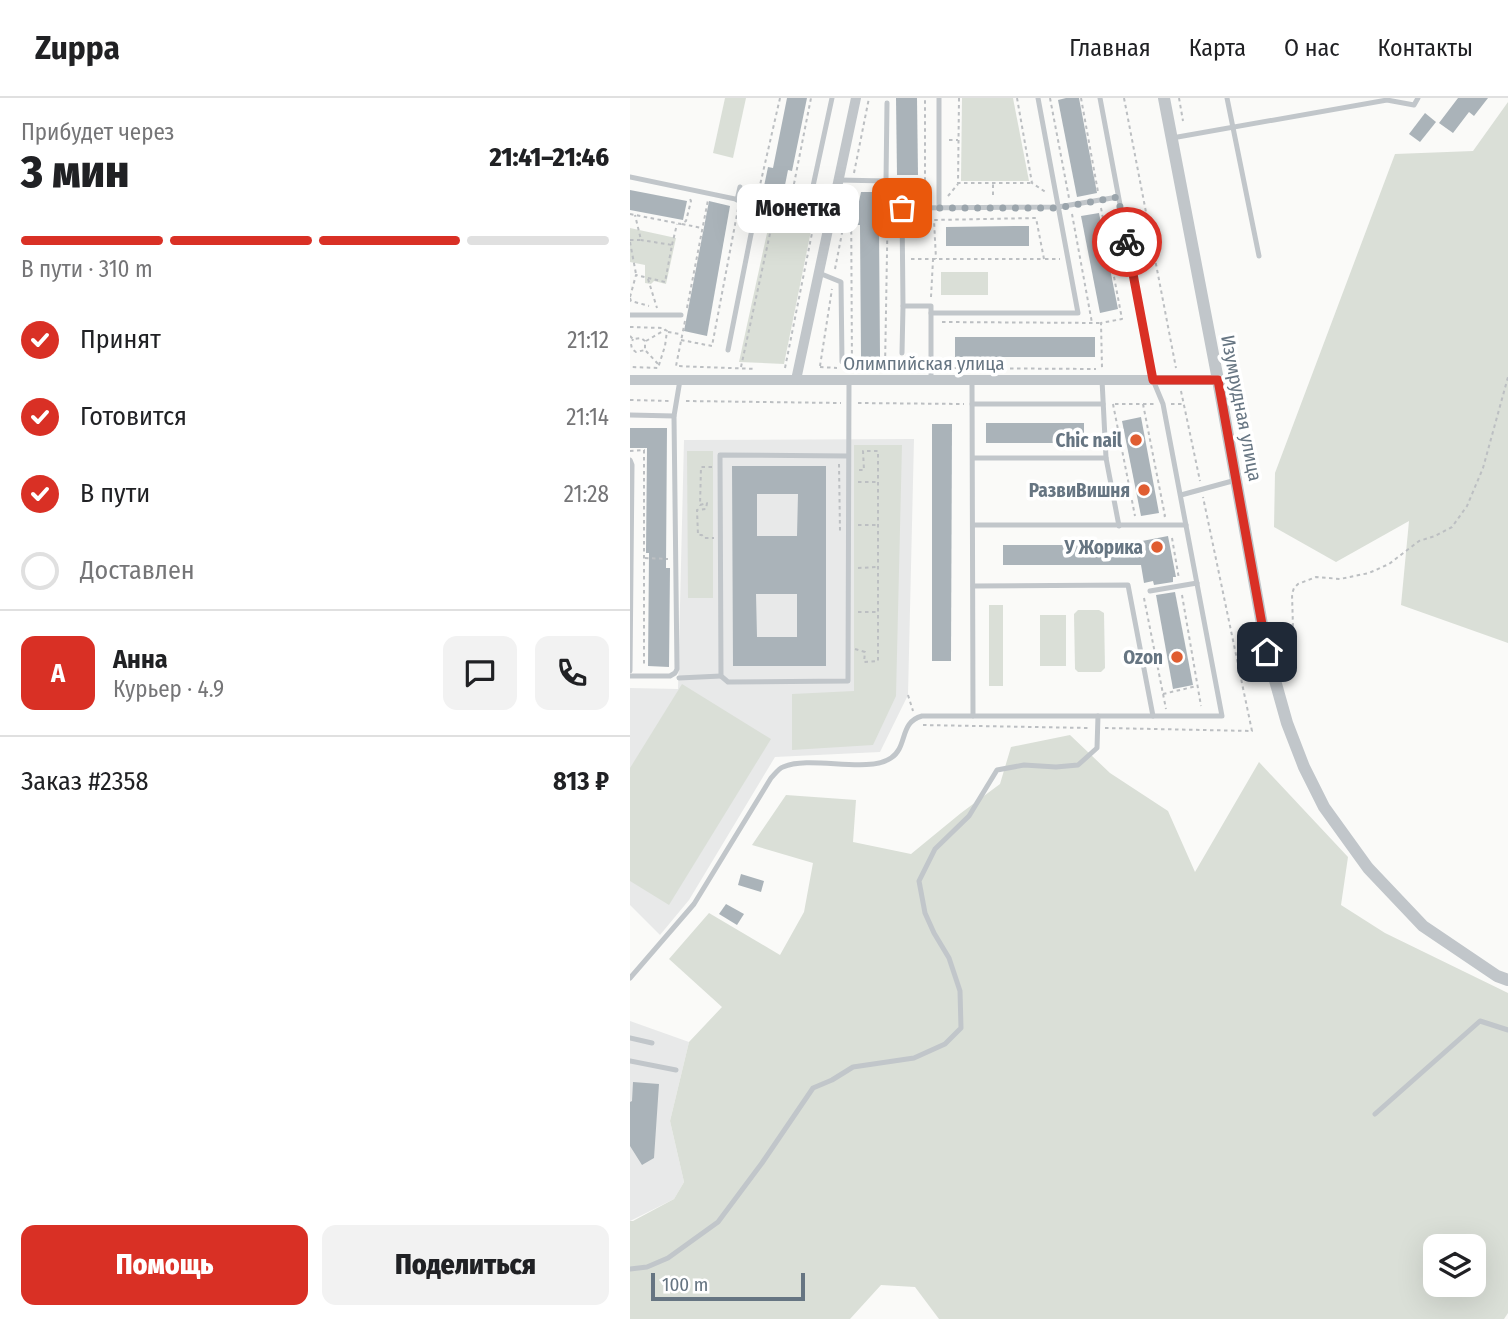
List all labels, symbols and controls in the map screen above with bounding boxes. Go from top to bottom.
text: Zuppa [35,28,120,68]
text: Главная [1069,34,1151,62]
text: Карта [1189,34,1246,62]
text: О нас [1284,34,1339,62]
text: Контакты [1377,34,1473,62]
text: Прибудет через [21,118,174,146]
text: 21:41–21:46 [489,142,609,173]
text: 3 мин [21,144,129,199]
pin [872,178,932,238]
callout: Монетка [737,184,860,232]
icon: bag [883,189,921,227]
text: Монетка [755,194,841,222]
courier [1092,207,1162,277]
icon: bike [1108,223,1146,261]
text: В пути · 310 m [21,255,153,283]
icon: check [21,321,59,359]
text: Принят [80,324,161,355]
text: 21:12 [567,326,609,354]
street label: Изумрудная улица [1216,333,1267,483]
street label: Олимпийская улица [843,352,1005,375]
icon: check [21,398,59,436]
text: Готовится [80,401,187,432]
text: 21:14 [566,403,609,431]
place label: Chic nail [1056,429,1123,452]
marker: Chic nail [1128,432,1144,448]
icon: check [21,475,59,513]
text: В пути [80,478,150,509]
place label: РазвиВишня [1029,479,1130,502]
text: 21:28 [564,480,609,508]
marker: РазвиВишня [1136,482,1152,498]
place label: У Жорика [1063,536,1143,559]
marker: У Жорика [1149,539,1165,555]
text: Доставлен [80,555,195,586]
pin [1237,622,1297,682]
icon: home [1248,633,1286,671]
button: chat [443,636,517,710]
button: phone [535,636,609,710]
text: Анна [113,644,168,675]
place label: Ozon [1123,646,1163,669]
marker: Ozon [1169,649,1185,665]
text: А [51,658,65,689]
text: Курьер · 4.9 [113,675,224,703]
text: Заказ #2358 [21,766,148,797]
text: 813 ₽ [553,766,609,797]
button: Помощь [21,1225,308,1305]
button: Поделиться [322,1225,609,1305]
map controls [1423,1234,1486,1297]
button: layers [1423,1234,1486,1297]
scale bar [651,1270,805,1302]
text: 100 m [662,1273,708,1296]

